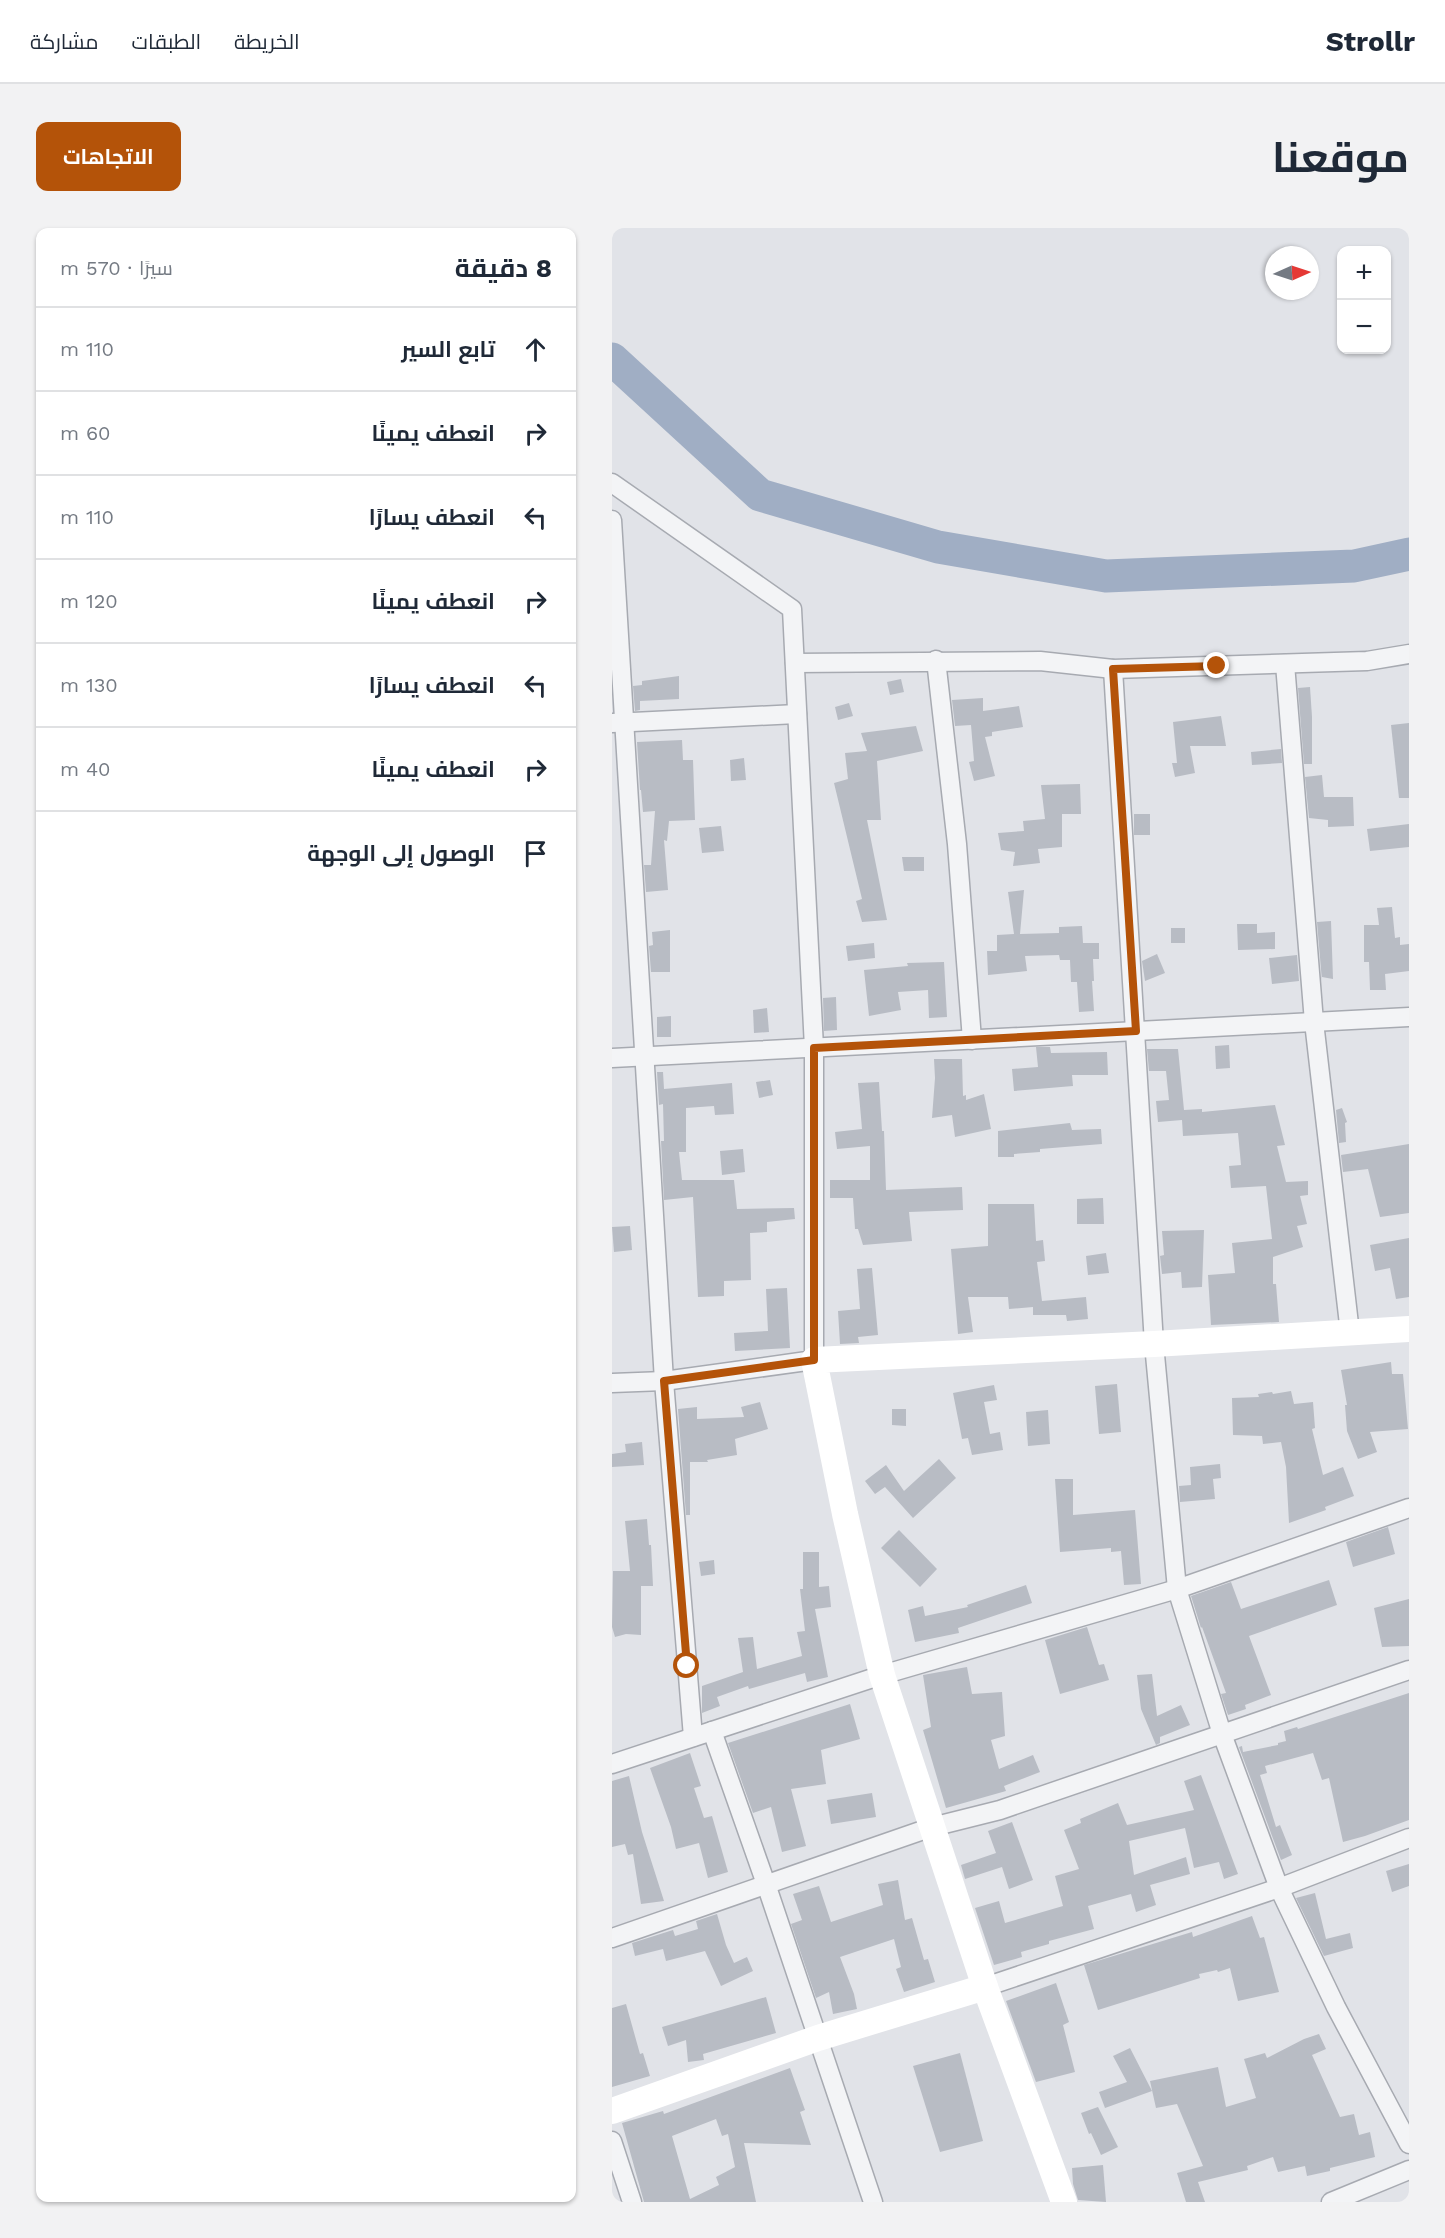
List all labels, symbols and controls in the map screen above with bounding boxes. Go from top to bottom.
text: Strollr [1326,25,1415,58]
text: مشاركة [30,29,99,54]
text: الطبقات [132,29,201,54]
text: الخريطة [234,29,300,54]
button: الاتجاهات [36,122,181,191]
text: موقعنا [1272,133,1409,182]
north arrow [1265,246,1319,300]
map controls [1337,246,1391,354]
button: + [1337,246,1391,300]
text: 8 دقيقة [455,253,552,283]
text: سيرًا · 570 m [60,256,173,280]
button: − [1337,300,1391,354]
icon: ahead [519,333,552,366]
text: 110 m [60,337,114,361]
text: تابع السير [401,337,495,362]
icon: right [519,417,552,450]
text: 60 m [60,421,111,445]
text: انعطف يمينًا [371,421,495,446]
icon: left [519,501,552,534]
text: 110 m [60,505,114,529]
text: انعطف يسارًا [369,505,495,530]
icon: right [519,585,552,618]
text: 120 m [60,589,118,613]
text: انعطف يمينًا [371,589,495,614]
route end [1203,652,1229,678]
icon: left [519,669,552,702]
text: 130 m [60,673,118,697]
text: انعطف يسارًا [369,673,495,698]
icon: right [519,753,552,786]
text: 40 m [60,757,111,781]
text: انعطف يمينًا [371,757,495,782]
icon: arrive [519,837,552,870]
text: الوصول إلى الوجهة [307,841,495,866]
route start [673,1652,699,1678]

